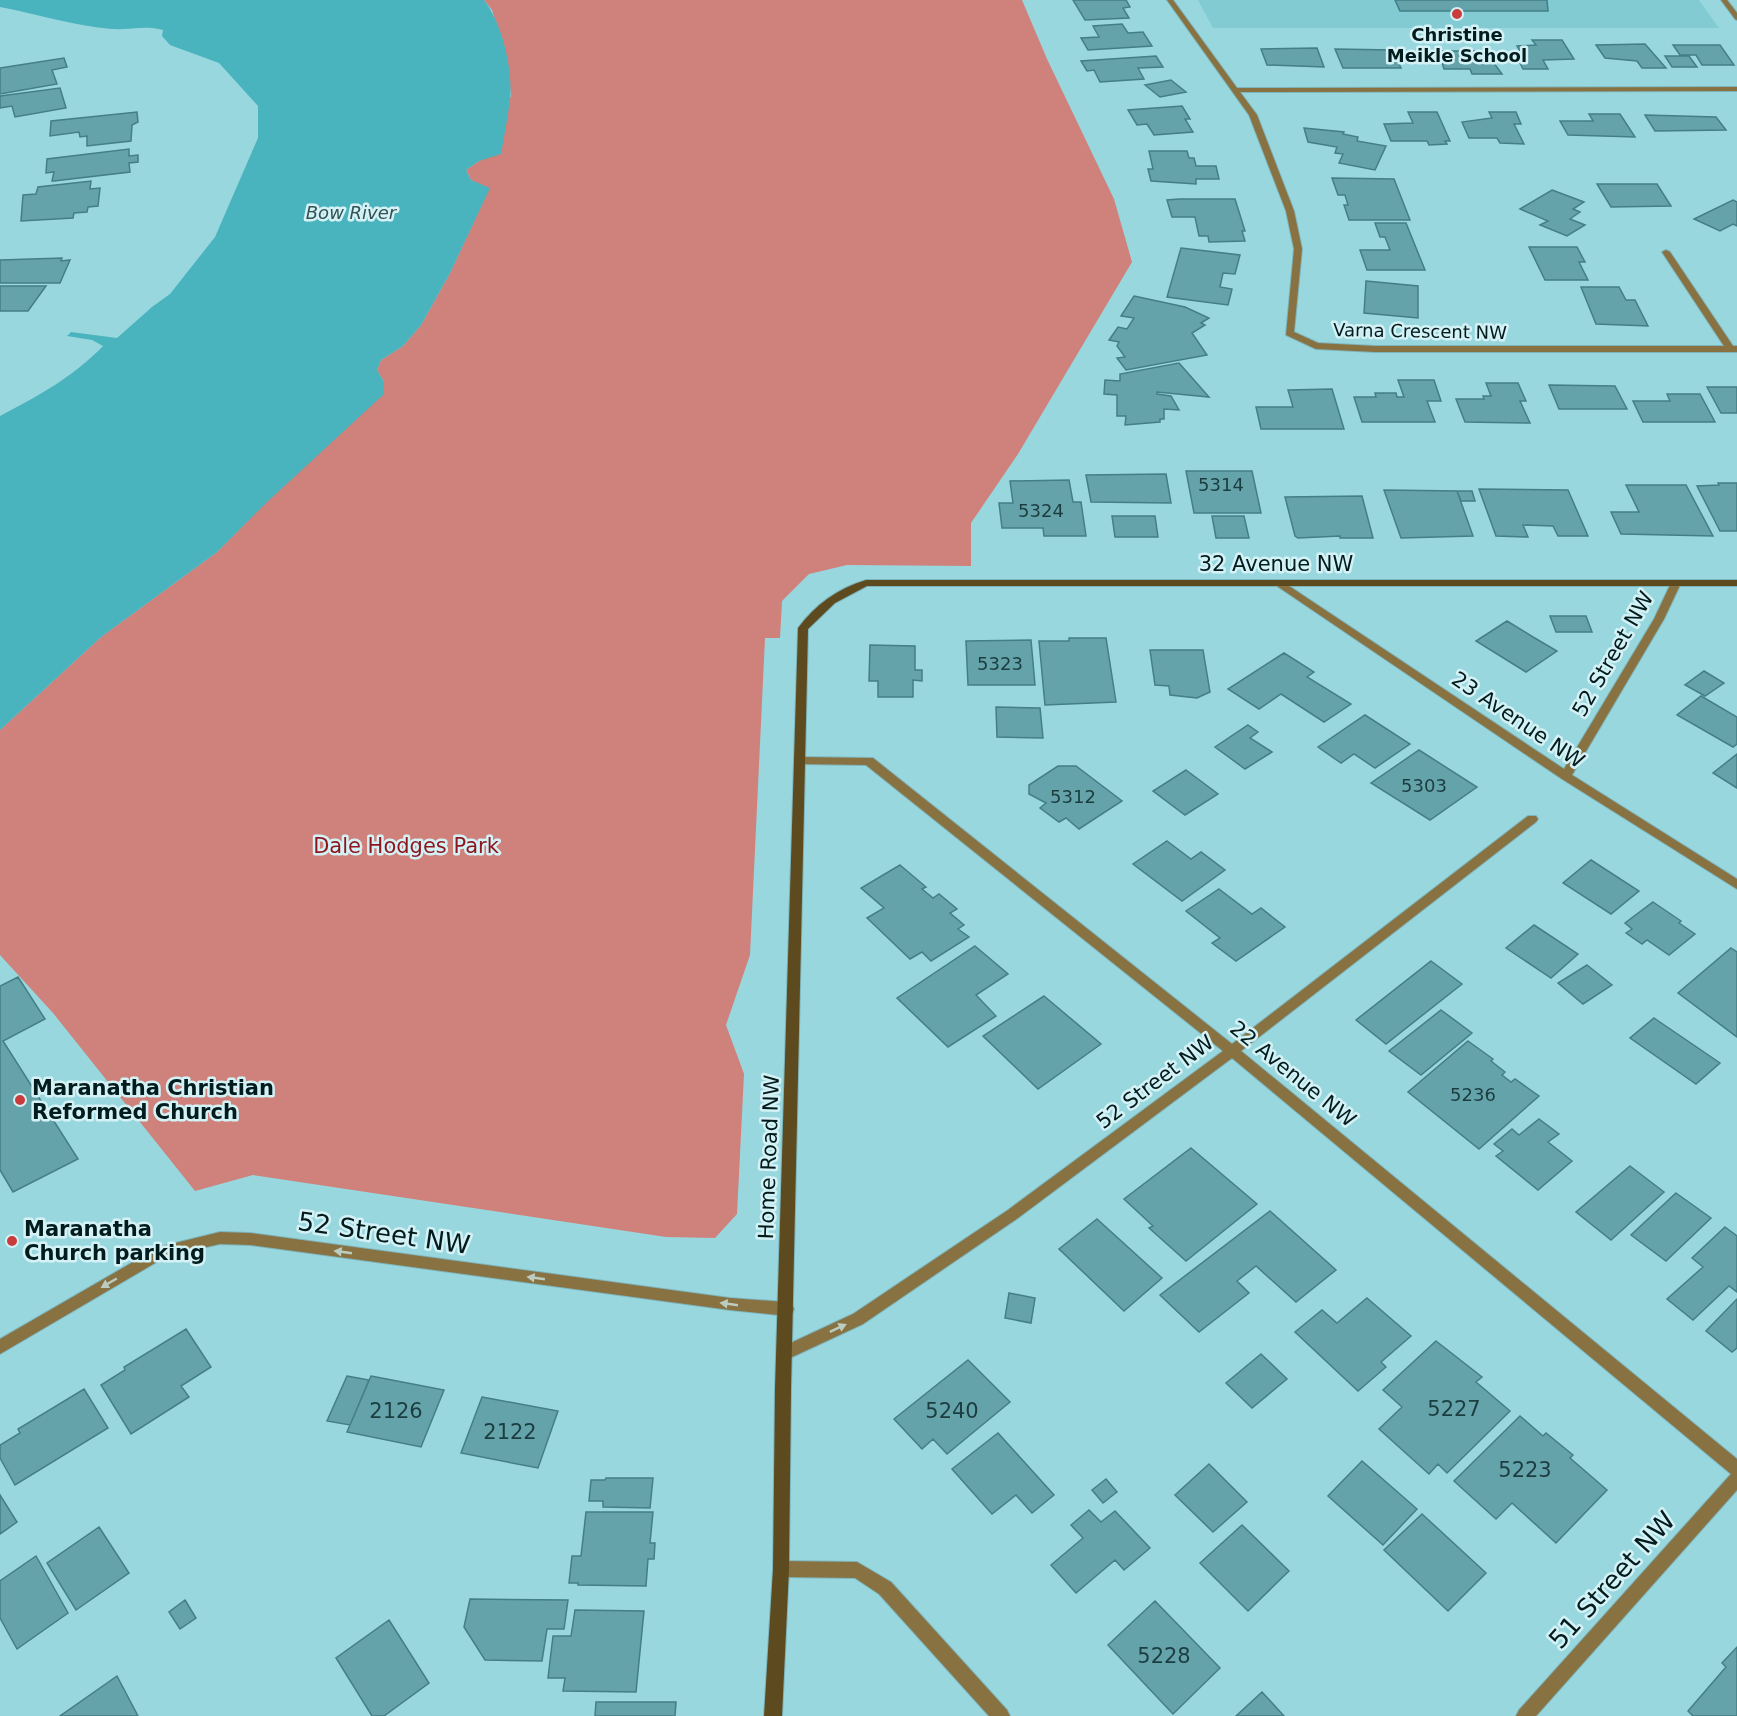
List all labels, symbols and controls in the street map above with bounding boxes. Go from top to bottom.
marker: Christine Meikle School [1450,7,1464,21]
place label: Christine Meikle School [1387,24,1527,66]
water label: Bow River [306,202,398,223]
street label: Varna Crescent NW [1333,319,1507,343]
house number: 5314 [1198,474,1244,495]
house number: 5324 [1018,500,1064,521]
street label: 32 Avenue NW [1199,552,1354,576]
street label: 52 Street NW [1568,587,1659,721]
house number: 5323 [977,653,1023,674]
street label: 23 Avenue NW [1447,667,1589,773]
house number: 5303 [1401,775,1447,796]
house number: 5312 [1050,786,1096,807]
park label: Dale Hodges Park [313,834,500,858]
street label: 22 Avenue NW [1225,1016,1361,1132]
street label: 52 Street NW [1092,1030,1218,1134]
street label: Home Road NW [754,1074,784,1240]
place label: Maranatha Christian Reformed Church [32,1076,274,1124]
house number: 5236 [1450,1084,1496,1105]
marker: Maranatha Christian Reformed Church [13,1093,27,1107]
street label: 52 Street NW [296,1206,472,1260]
place label: Maranatha Church parking [24,1217,205,1265]
marker: Maranatha Church parking [5,1234,19,1248]
one-way arrow [333,1247,352,1256]
one-way arrow [526,1273,545,1283]
one-way arrow [101,1278,117,1289]
one-way arrow [719,1300,738,1309]
one-way arrow [829,1324,846,1333]
house number: 5227 [1427,1397,1481,1421]
house number: 2126 [369,1399,423,1423]
house number: 5240 [925,1399,979,1423]
house number: 2122 [483,1420,537,1444]
house number: 5223 [1498,1458,1552,1482]
street label: 51 Street NW [1543,1505,1681,1655]
house number: 5228 [1137,1644,1191,1668]

